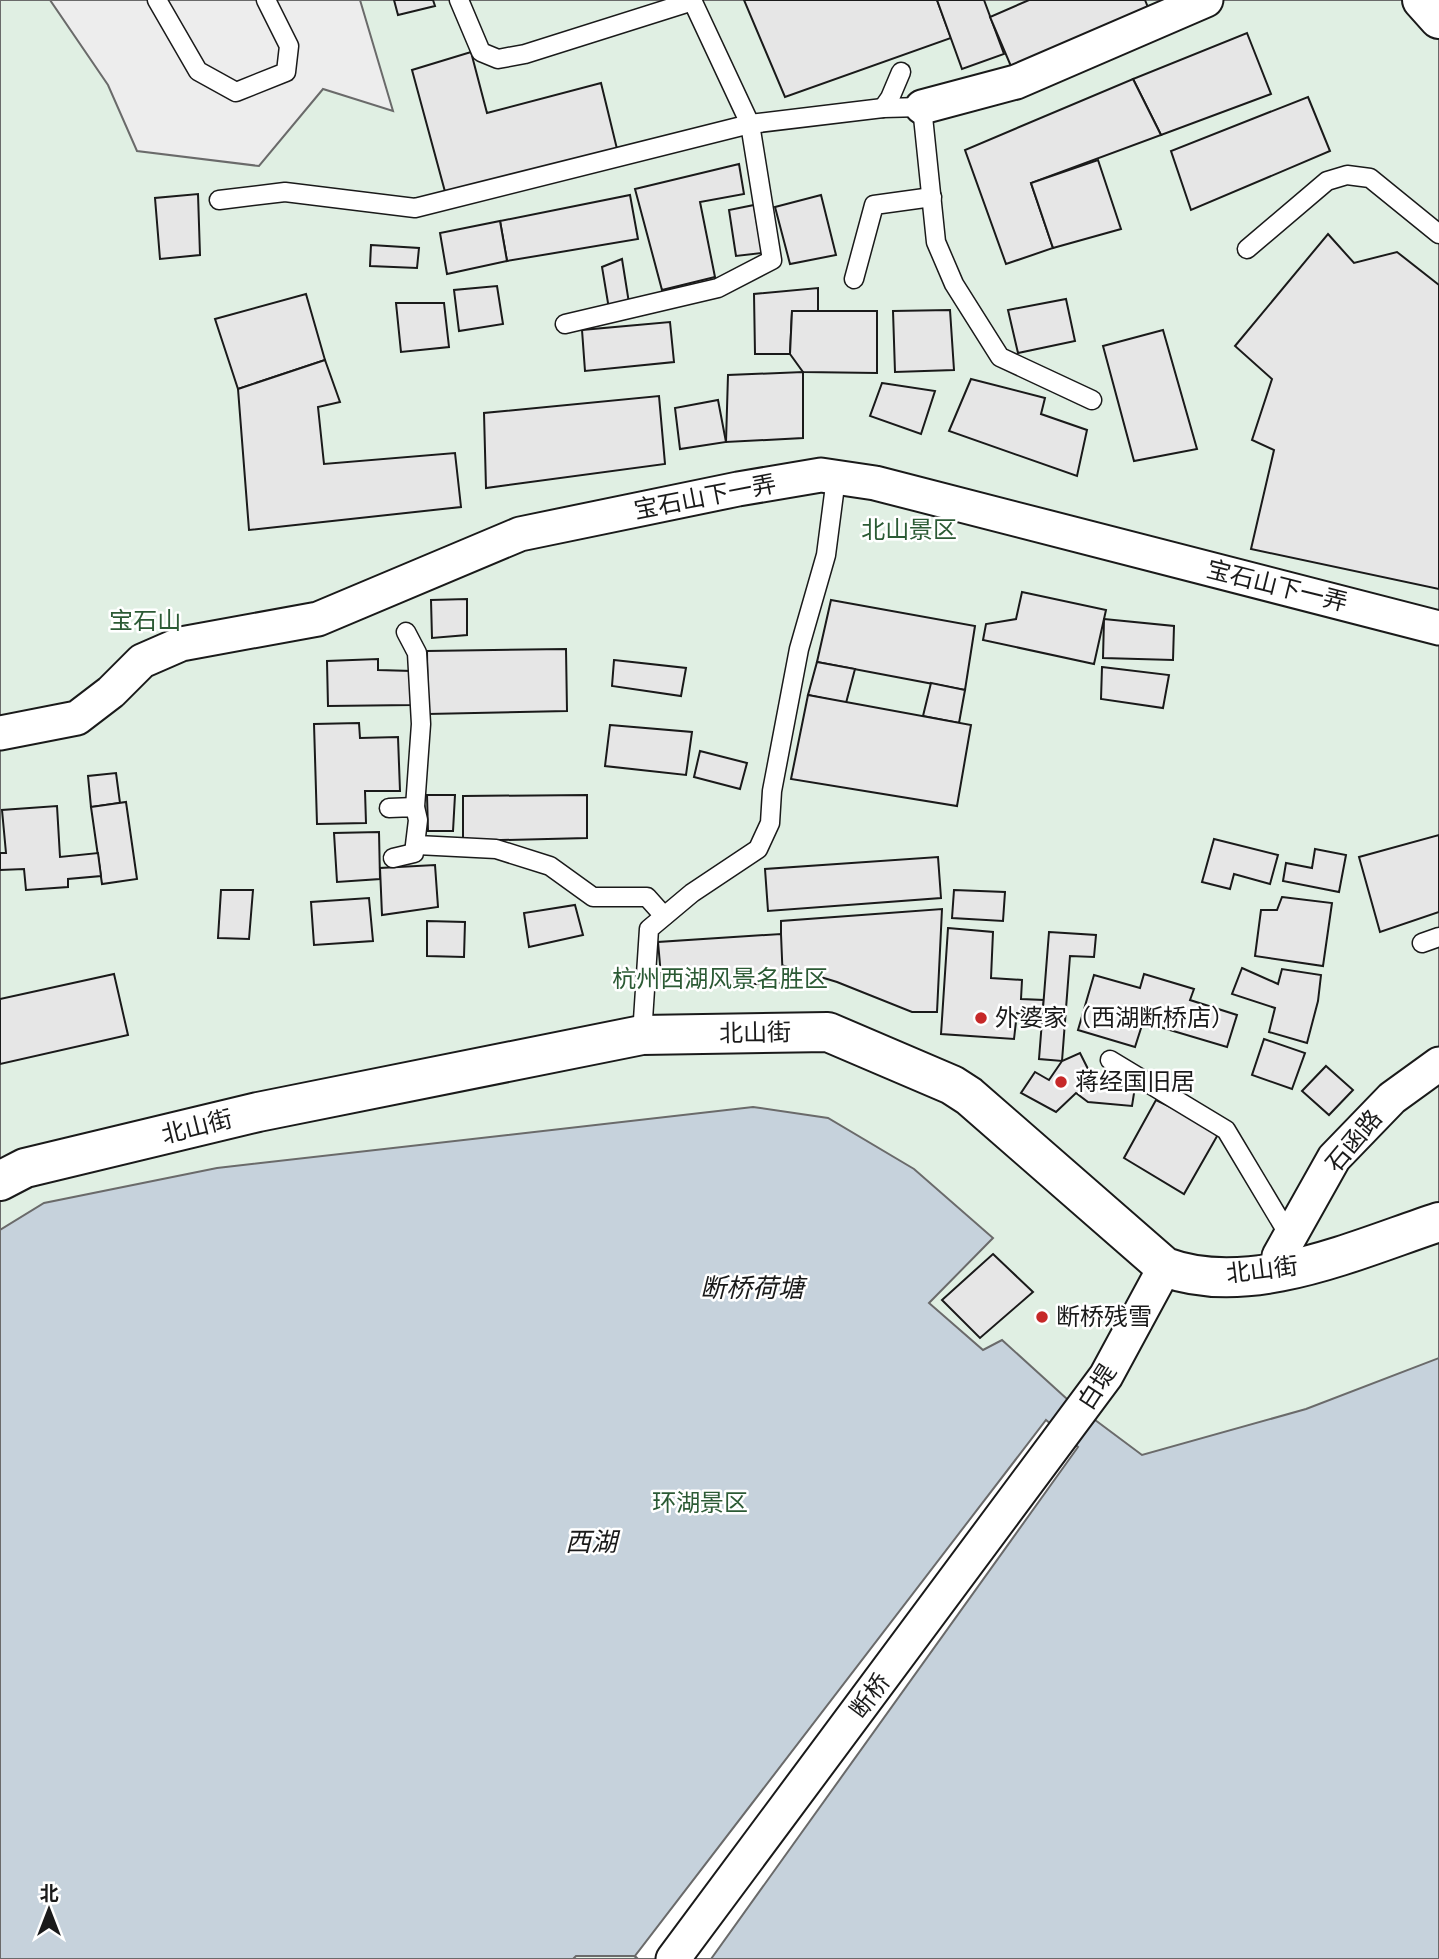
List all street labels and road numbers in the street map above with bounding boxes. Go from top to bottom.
street label: 宝石山下一弄 [631,468,778,523]
street label: 宝石山下一弄 [1204,553,1351,616]
street label: 北山街 [719,1016,791,1047]
street label: 北山街 [158,1103,235,1148]
street label: 石函路 [1319,1103,1387,1177]
street label: 北山街 [1224,1250,1299,1287]
street label: 白堤 [1071,1358,1121,1414]
street label: 断桥 [843,1667,895,1723]

